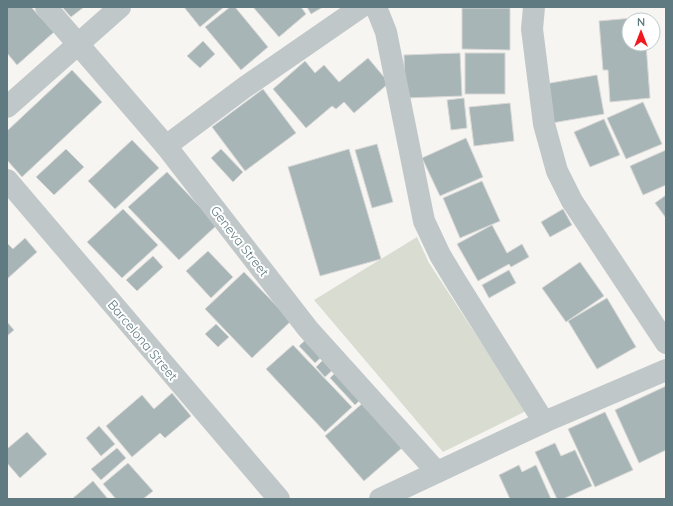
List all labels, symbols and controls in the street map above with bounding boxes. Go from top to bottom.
north arrow [621,12,661,52]
text: N [637,15,645,29]
street label: Geneva Street [208,203,272,279]
street label: Barcelona Street [105,296,181,384]

